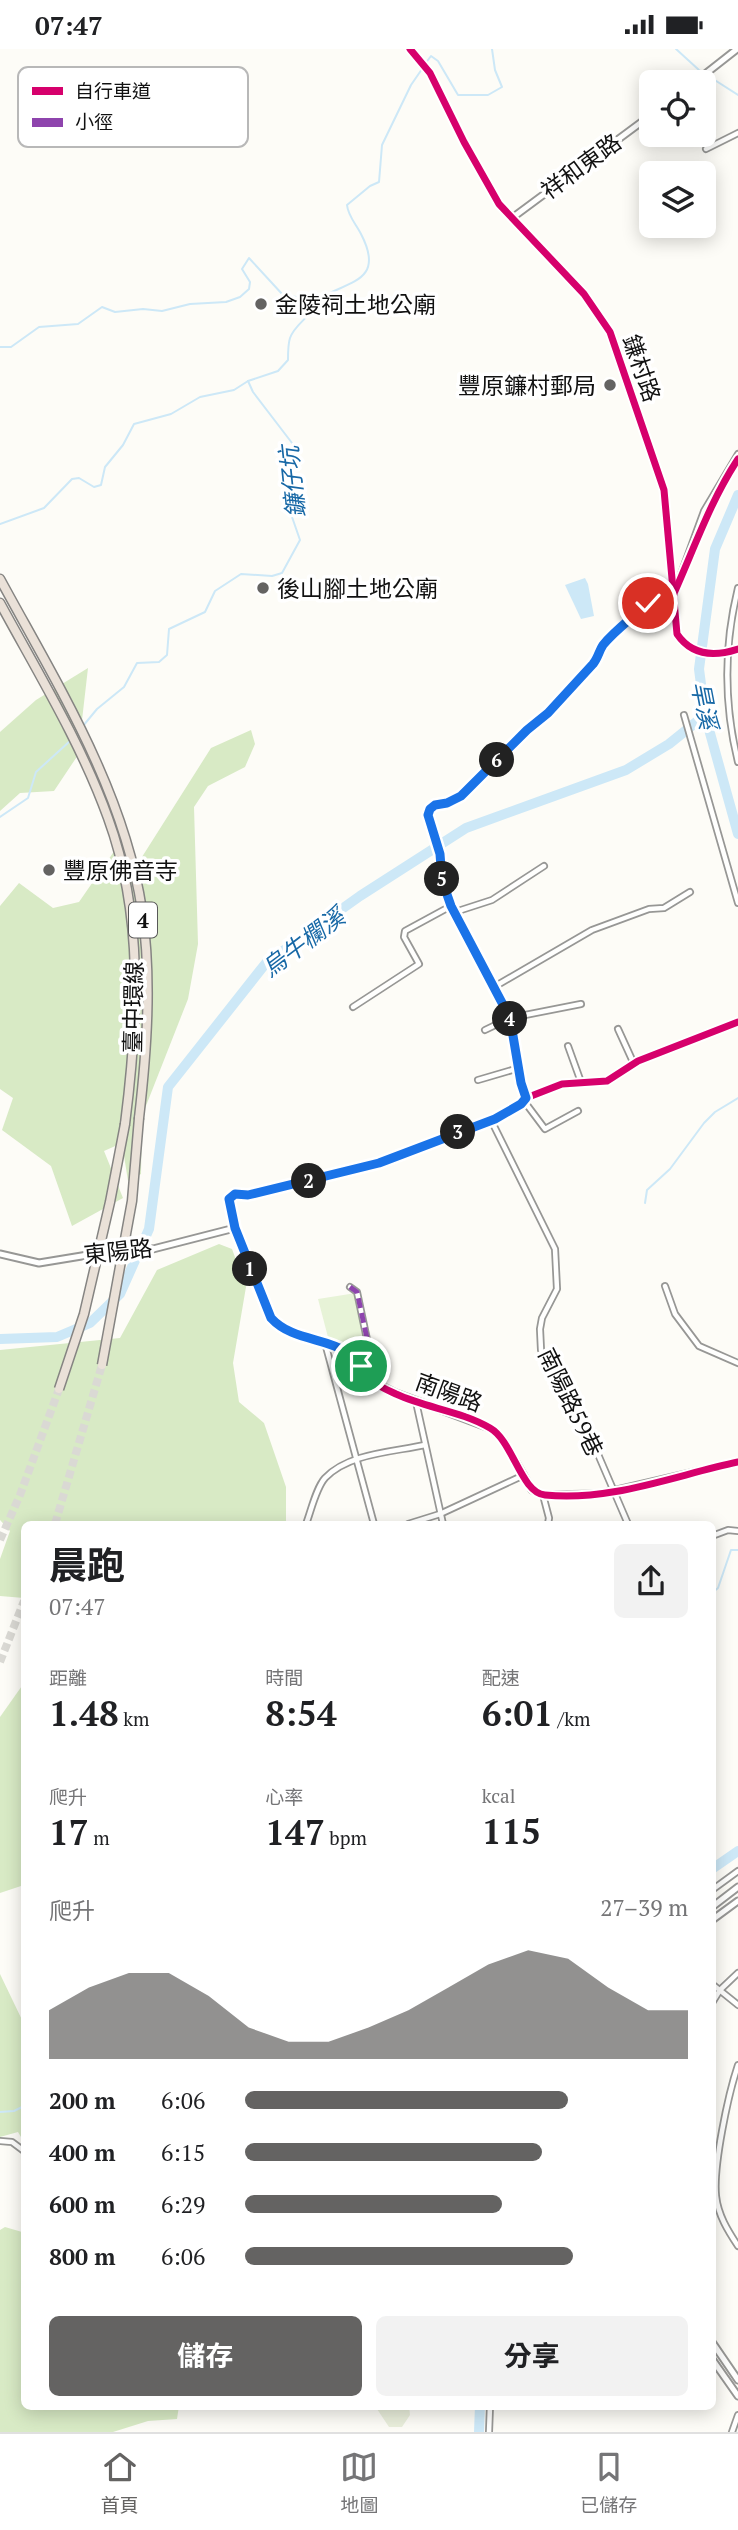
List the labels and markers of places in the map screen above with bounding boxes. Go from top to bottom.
place label: 金陵祠土地公廟 [275,289,436,320]
marker: 金陵祠土地公廟 [253,296,269,312]
place label: 豐原鐮村郵局 [458,370,596,401]
marker: 豐原鐮村郵局 [602,377,618,393]
place label: 後山腳土地公廟 [277,573,438,604]
pin [618,573,678,633]
marker: 後山腳土地公廟 [255,580,271,596]
pin: 6 [480,743,514,777]
place label: 豐原佛音寺 [63,855,178,886]
pin: 5 [424,861,460,897]
marker: 豐原佛音寺 [41,862,57,878]
pin: 4 [492,1002,528,1037]
pin: 3 [440,1115,476,1149]
pin: 2 [292,1163,326,1199]
pin: 1 [232,1251,268,1287]
pin [331,1336,391,1396]

